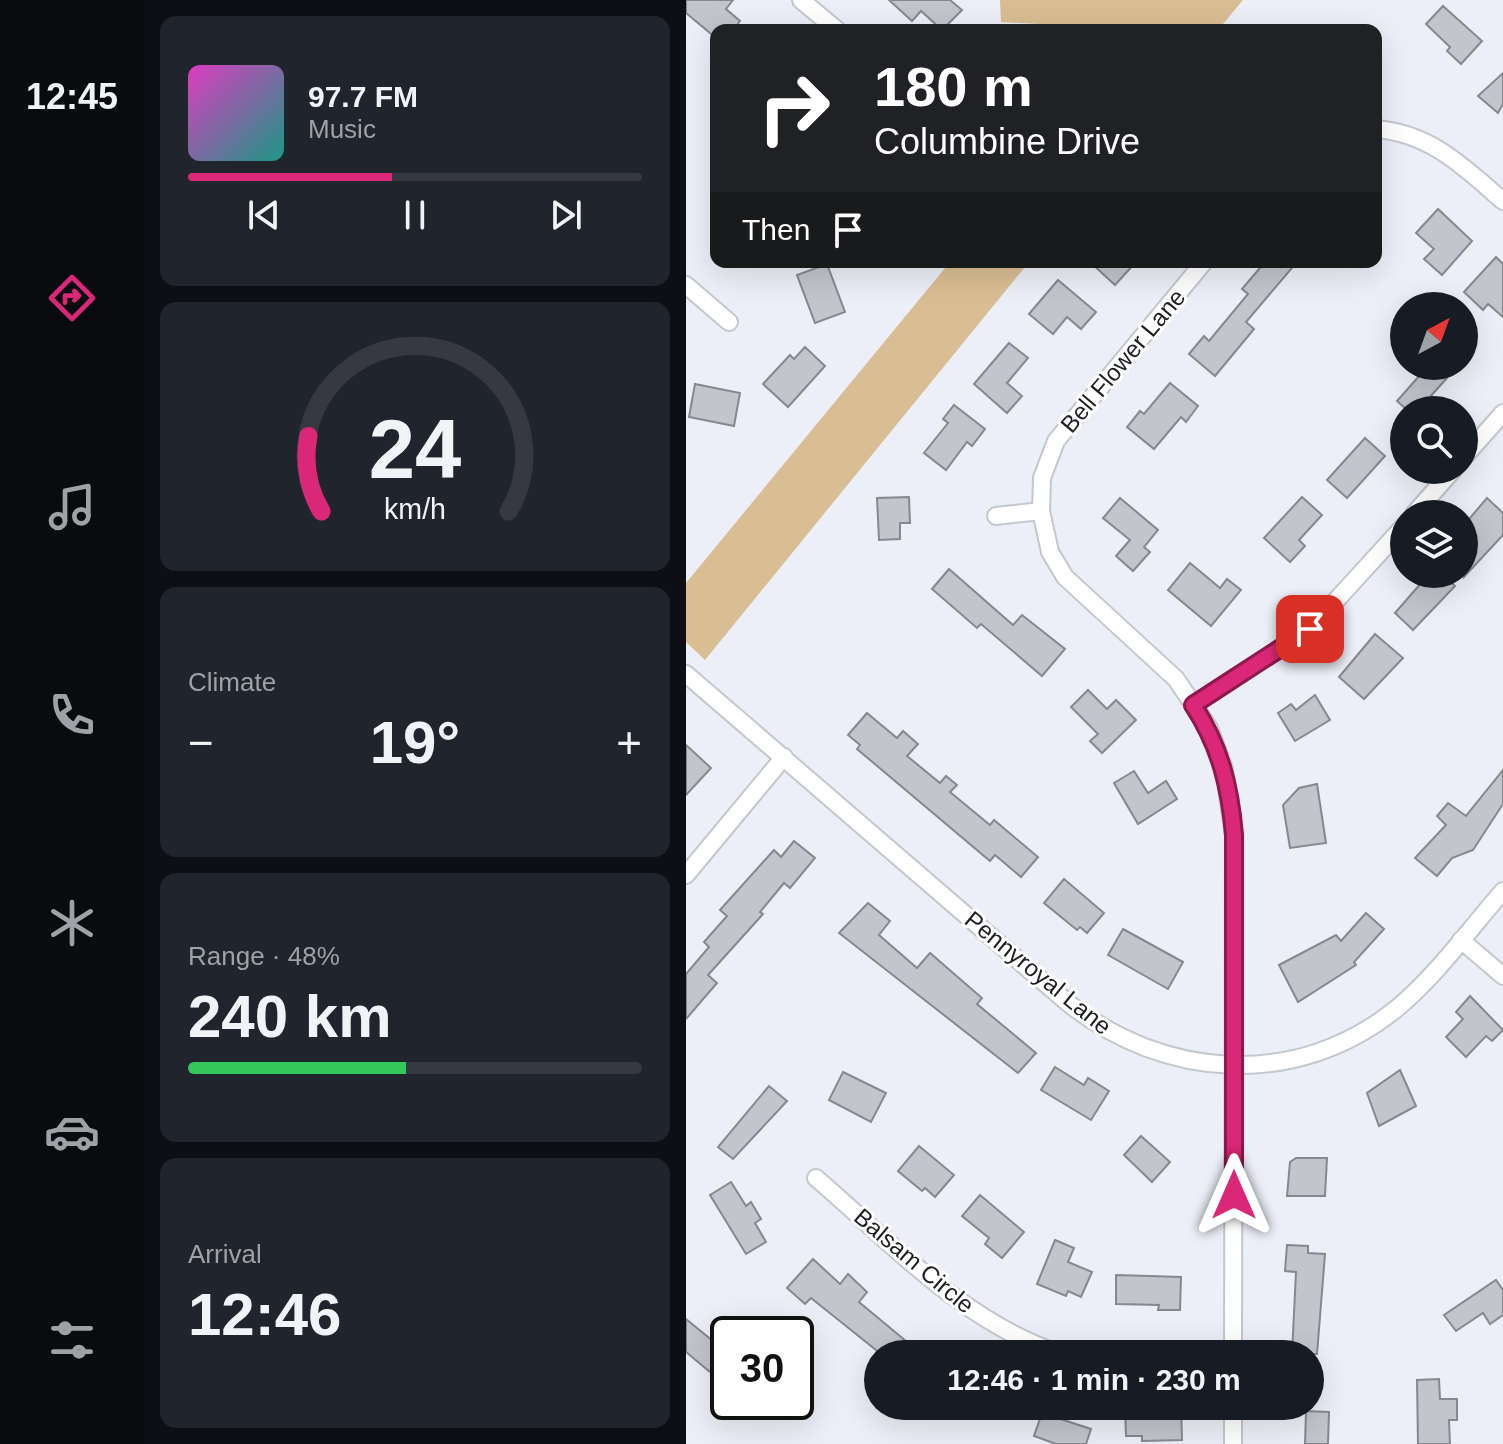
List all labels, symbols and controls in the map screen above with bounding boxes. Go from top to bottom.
text: 180 m [874,55,1033,118]
icon: right [742,56,846,160]
text: 12:45 [26,76,118,117]
text: 97.7 FM [308,80,418,113]
text: Music [308,114,376,144]
text: Columbine Drive [874,121,1140,162]
icon: previous [242,193,286,237]
icon: pause [393,193,437,237]
icon: next [544,193,588,237]
icon: arrive [826,208,870,252]
text: Then [742,213,810,246]
icon: directions [44,270,100,326]
street label: Bell Flower Lane [1055,284,1190,438]
north arrow [1390,292,1478,380]
map controls [1390,292,1478,588]
button: search [1390,396,1478,484]
text: 24 [369,403,461,496]
icon: music [44,479,100,535]
text: km/h [384,494,446,526]
button: layers [1390,500,1478,588]
pin [1276,595,1344,663]
icon: arrive [1288,607,1332,651]
text: Climate [188,667,276,697]
icon: phone [44,687,100,743]
text: 19° [370,709,460,776]
text: − [188,718,214,767]
text: + [616,718,642,767]
icon: climate [44,895,100,951]
street label: Pennyroyal Lane [960,905,1117,1040]
text: Range · 48% [188,941,340,971]
text: 240 km [188,983,392,1050]
icon: car [44,1104,100,1160]
position arrow [1192,1153,1276,1237]
street label: Balsam Circle [849,1203,980,1319]
text: Arrival [188,1239,262,1269]
text: 12:46 [188,1281,341,1348]
icon: filters [44,1312,100,1368]
speed limit sign: 30 [710,1316,814,1420]
text: 12:46 · 1 min · 230 m [947,1363,1241,1396]

